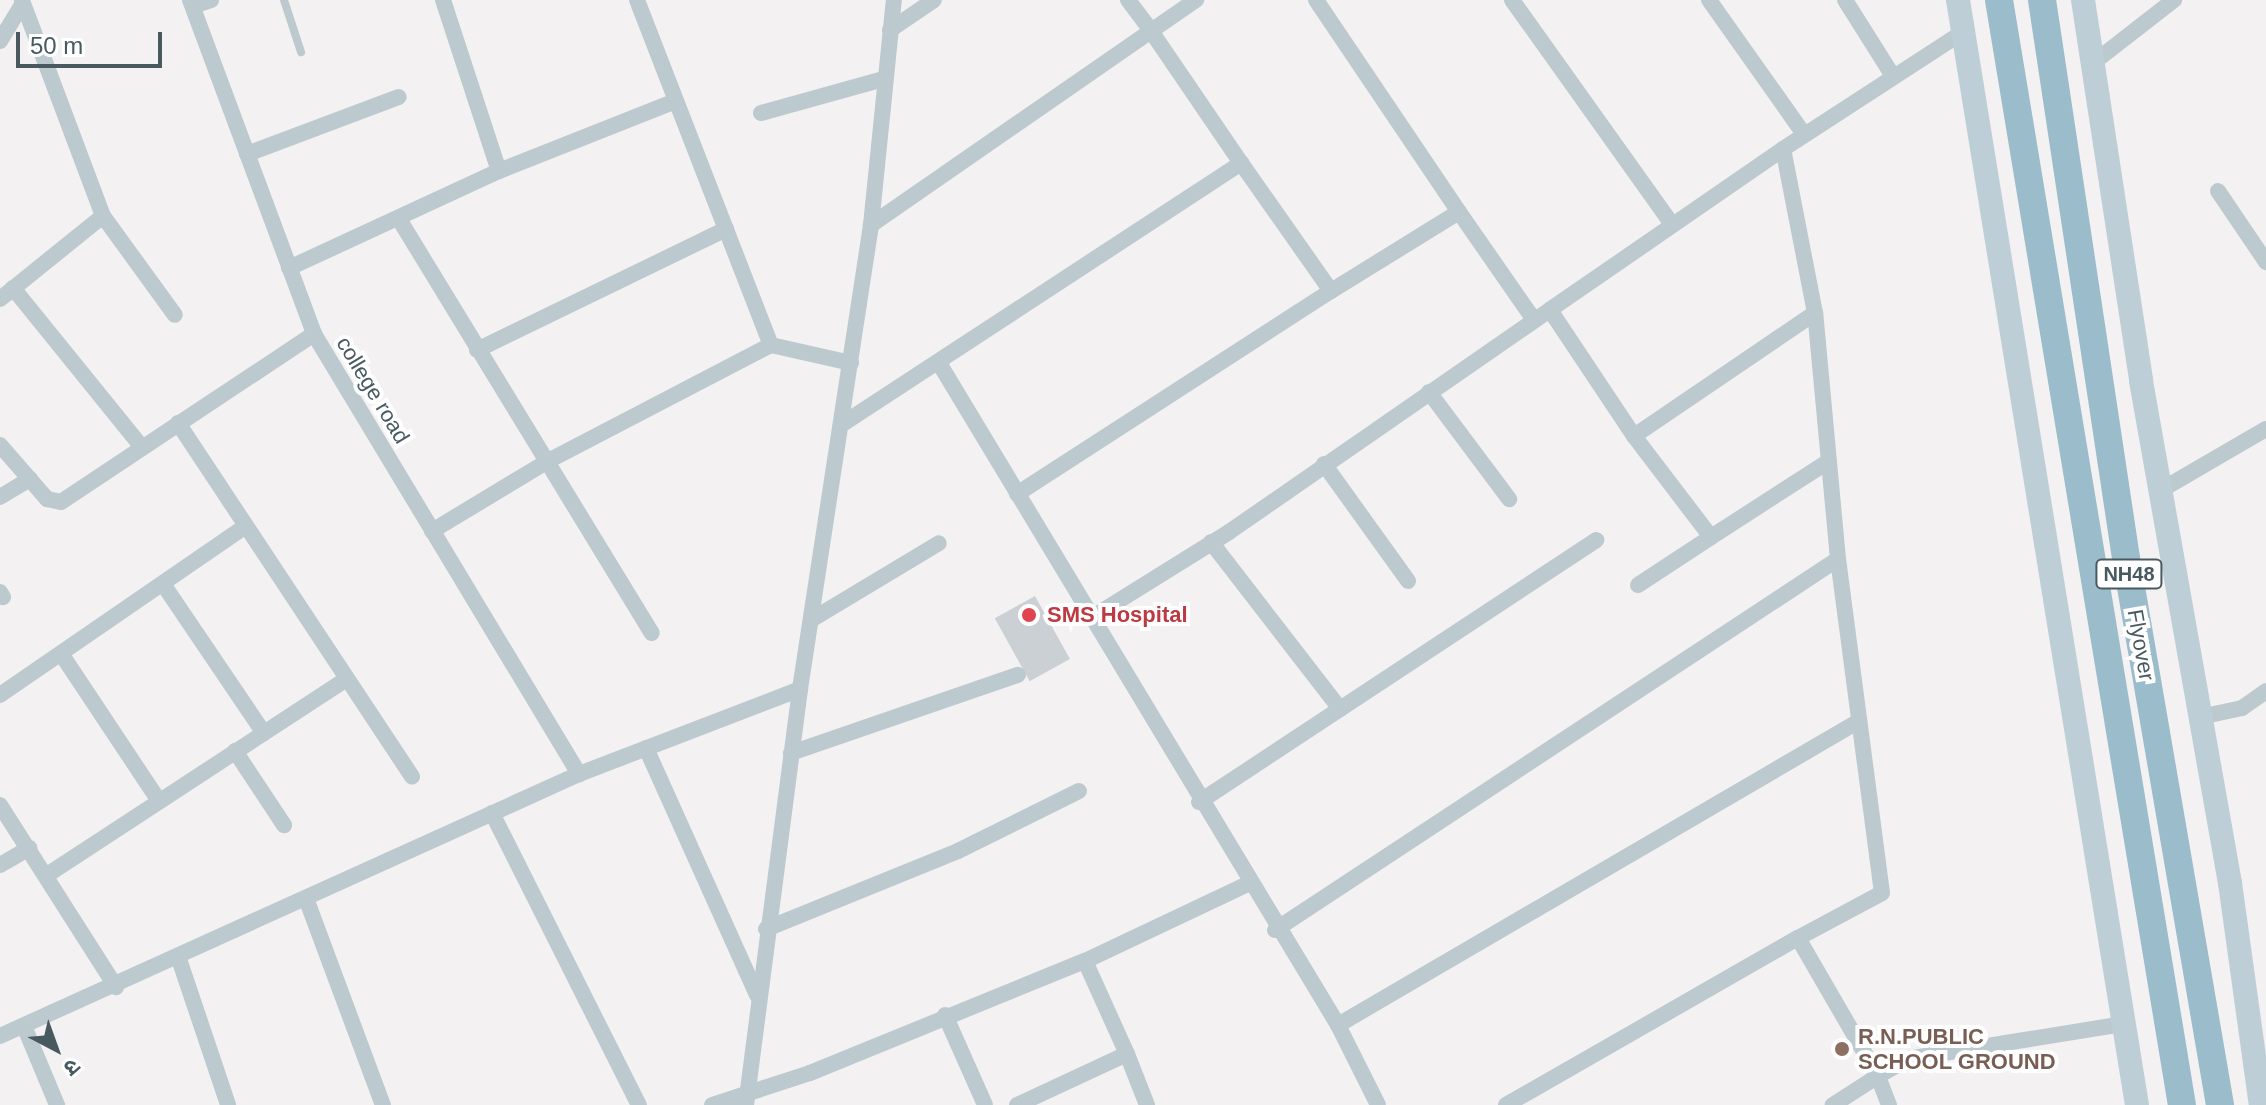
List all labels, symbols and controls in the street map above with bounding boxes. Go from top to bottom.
scale bar [20,16,166,66]
text: 50 m [30,32,83,59]
street label: college road [331,332,415,448]
road number: NH48 [2095,558,2163,590]
place label: SMS Hospital [1047,602,1188,628]
marker: SMS Hospital [1018,604,1040,626]
street label: Flyover [2122,607,2160,683]
north arrow [16,1009,96,1089]
place label: R.N.PUBLIC SCHOOL GROUND [1858,1023,2056,1074]
marker: R.N.PUBLIC SCHOOL GROUND [1833,1040,1851,1058]
text: उ [59,1054,85,1081]

